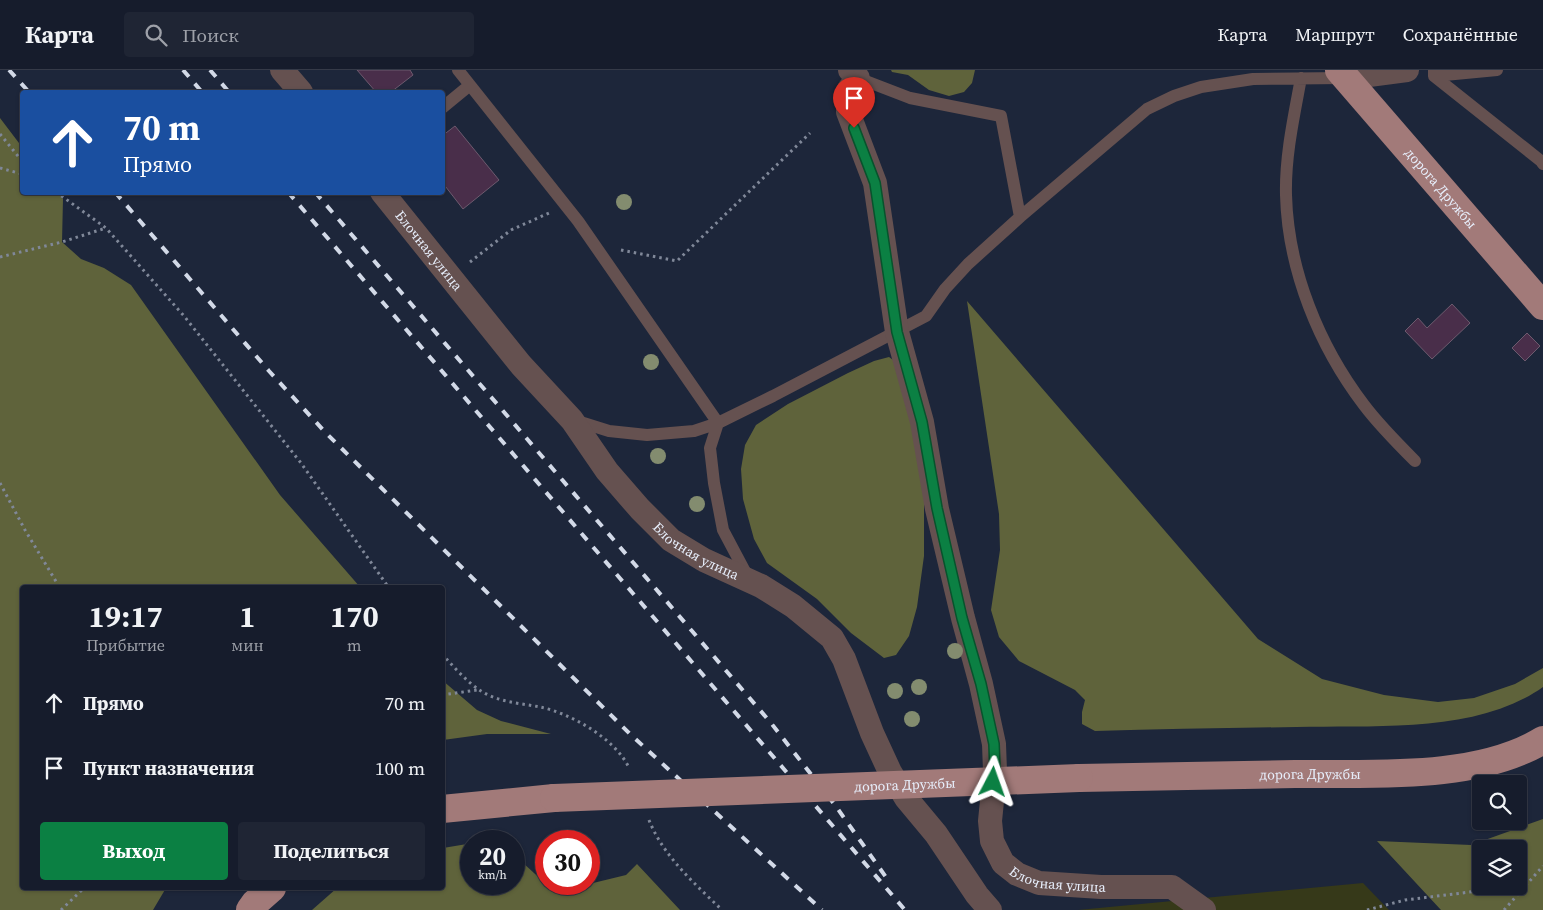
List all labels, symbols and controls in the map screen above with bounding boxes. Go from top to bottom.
search box [124,12,474,57]
text: Карта [25,18,94,51]
icon: search [142,21,170,49]
text: Поиск [182,22,239,48]
text: Карта [1218,22,1267,47]
text: Маршрут [1295,22,1375,47]
text: Сохранённые [1403,22,1518,47]
pin [833,77,875,128]
icon: arrive [840,84,868,112]
text: 70 m [123,104,200,152]
icon: ahead [40,110,105,175]
street label: дорога Дружбы [1400,143,1482,233]
text: Прямо [123,149,192,179]
street label: Блочная улица [391,206,468,296]
street label: Блочная улица [648,517,743,585]
text: 19:17 [89,596,163,637]
text: 1 [239,596,256,637]
text: 170 [330,596,379,637]
text: Прибытие [86,634,165,656]
text: мин [231,634,264,656]
text: m [347,634,361,656]
icon: ahead [40,689,68,717]
text: Прямо [83,690,144,716]
text: 70 m [384,690,425,716]
icon: arrive [40,754,68,782]
text: Пункт назначения [83,755,254,781]
text: 100 m [375,755,425,781]
position arrow [966,755,1018,807]
street label: дорога Дружбы [1259,764,1361,785]
street label: дорога Дружбы [854,773,956,797]
map controls [1472,775,1527,895]
button: search [1472,775,1527,830]
button: Выход [40,822,228,880]
button: Поделиться [238,822,425,880]
speed limit sign: 30 [535,830,600,895]
text: 20 [479,839,506,873]
button: layers [1472,840,1527,895]
street label: Блочная улица [1005,862,1106,897]
text: km/h [478,867,507,883]

